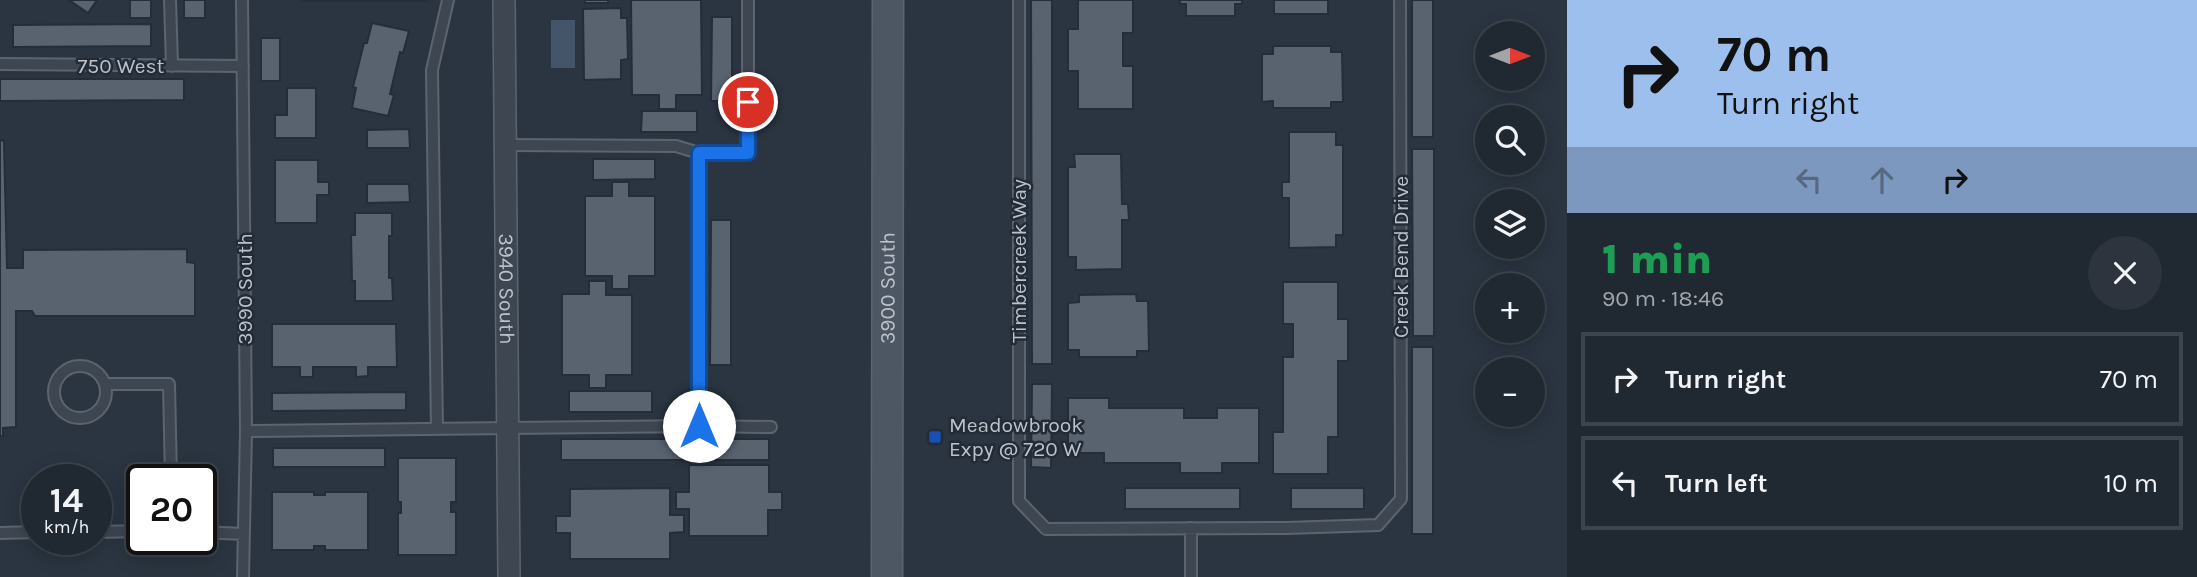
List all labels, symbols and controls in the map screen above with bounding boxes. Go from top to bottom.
north arrow [1475,21,1545,91]
map controls [1475,21,1545,427]
text: 70 m [1717,26,1831,83]
icon: right [1602,28,1693,119]
street label: 750 West [78,54,165,78]
pin [718,72,778,132]
icon: arrive [729,83,767,121]
text: Turn right [1717,85,1859,122]
button: search [1475,105,1545,175]
icon: left [1790,161,1828,199]
icon: ahead [1863,161,1901,199]
icon: right [1936,161,1974,199]
street label: Creek Bend Drive [1389,176,1413,338]
street label: Timbercreek Way [1007,179,1031,343]
button: layers [1475,189,1545,259]
street label: 3900 South [875,232,900,344]
street label: 3990 South [233,233,257,345]
street label: 3940 South [494,233,519,345]
text: 1 min [1602,234,1712,284]
button: close [2088,236,2162,310]
button: + [1475,273,1545,343]
text: 90 m · 18:46 [1602,285,1724,312]
button: − [1475,357,1545,427]
icon: right [1606,360,1644,398]
text: Turn right [1665,364,1786,395]
text: 70 m [2100,364,2158,395]
position arrow [662,389,736,463]
place label: Meadowbrook Expy @ 720 W [949,413,1083,461]
marker: Meadowbrook Expy @ 720 W [927,429,943,445]
speed limit sign: 20 [126,464,217,555]
icon: left [1606,464,1644,502]
text: Turn left [1665,468,1767,499]
text: 10 m [2103,468,2158,499]
text: 14 [50,480,83,521]
text: km/h [44,516,89,538]

